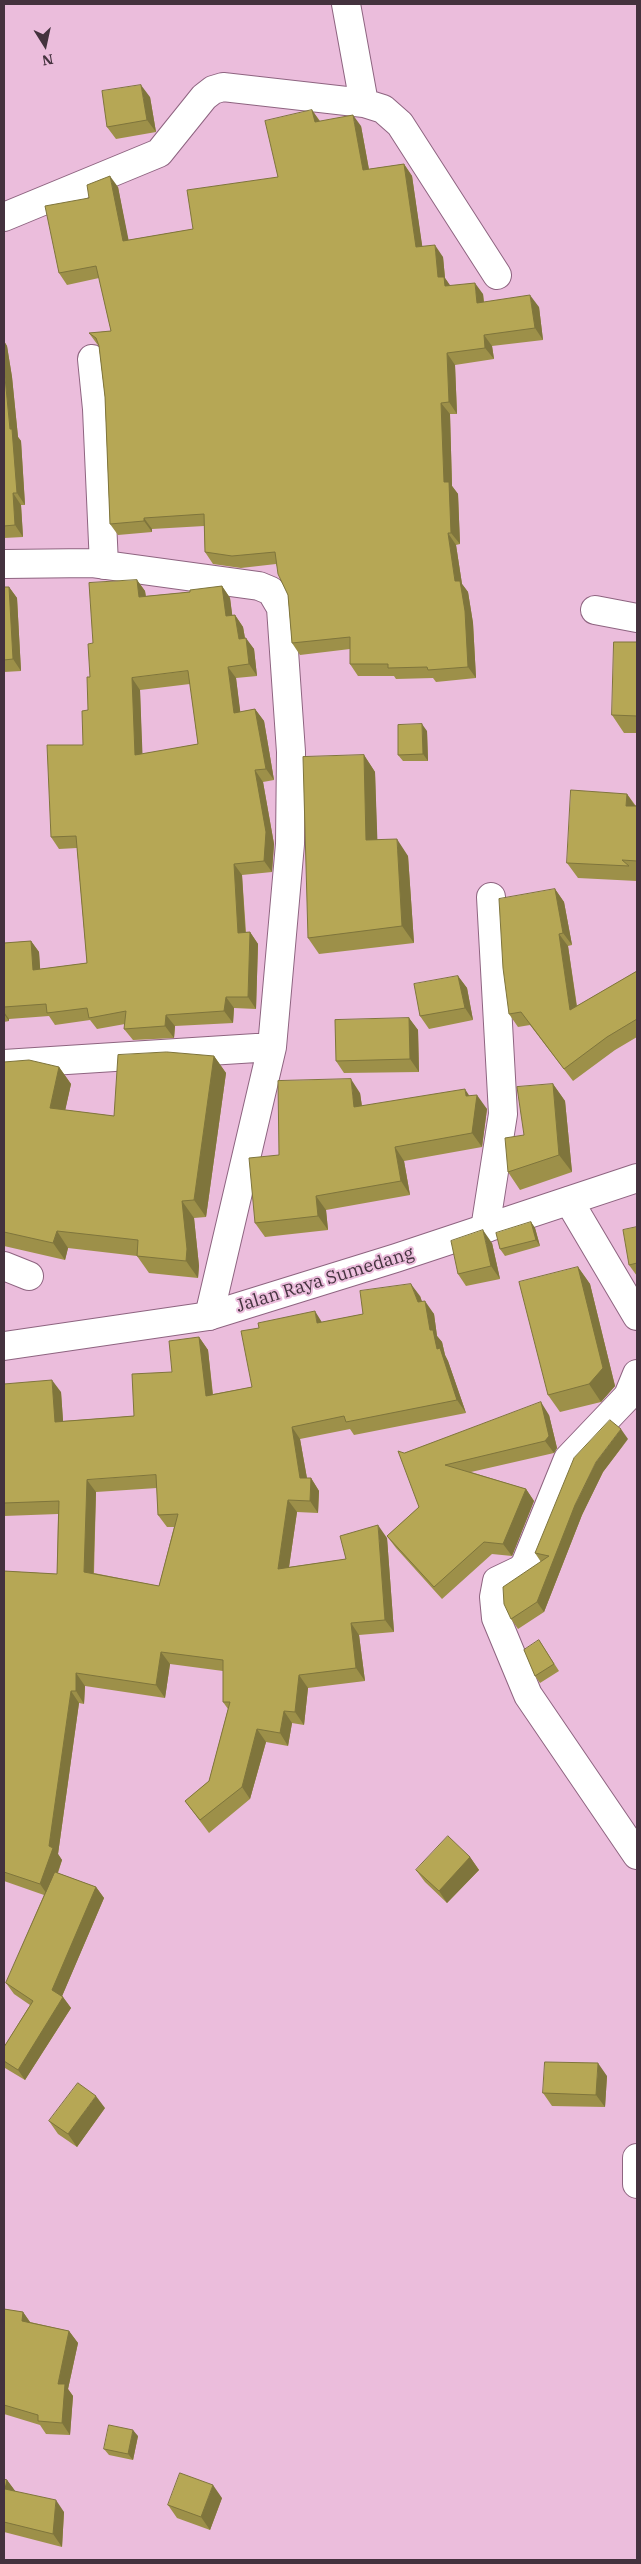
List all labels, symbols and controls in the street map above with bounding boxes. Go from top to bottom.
north arrow [20,20,70,70]
text: N [41,50,55,70]
street label: Jalan Raya Sumedang [233,1243,417,1317]

